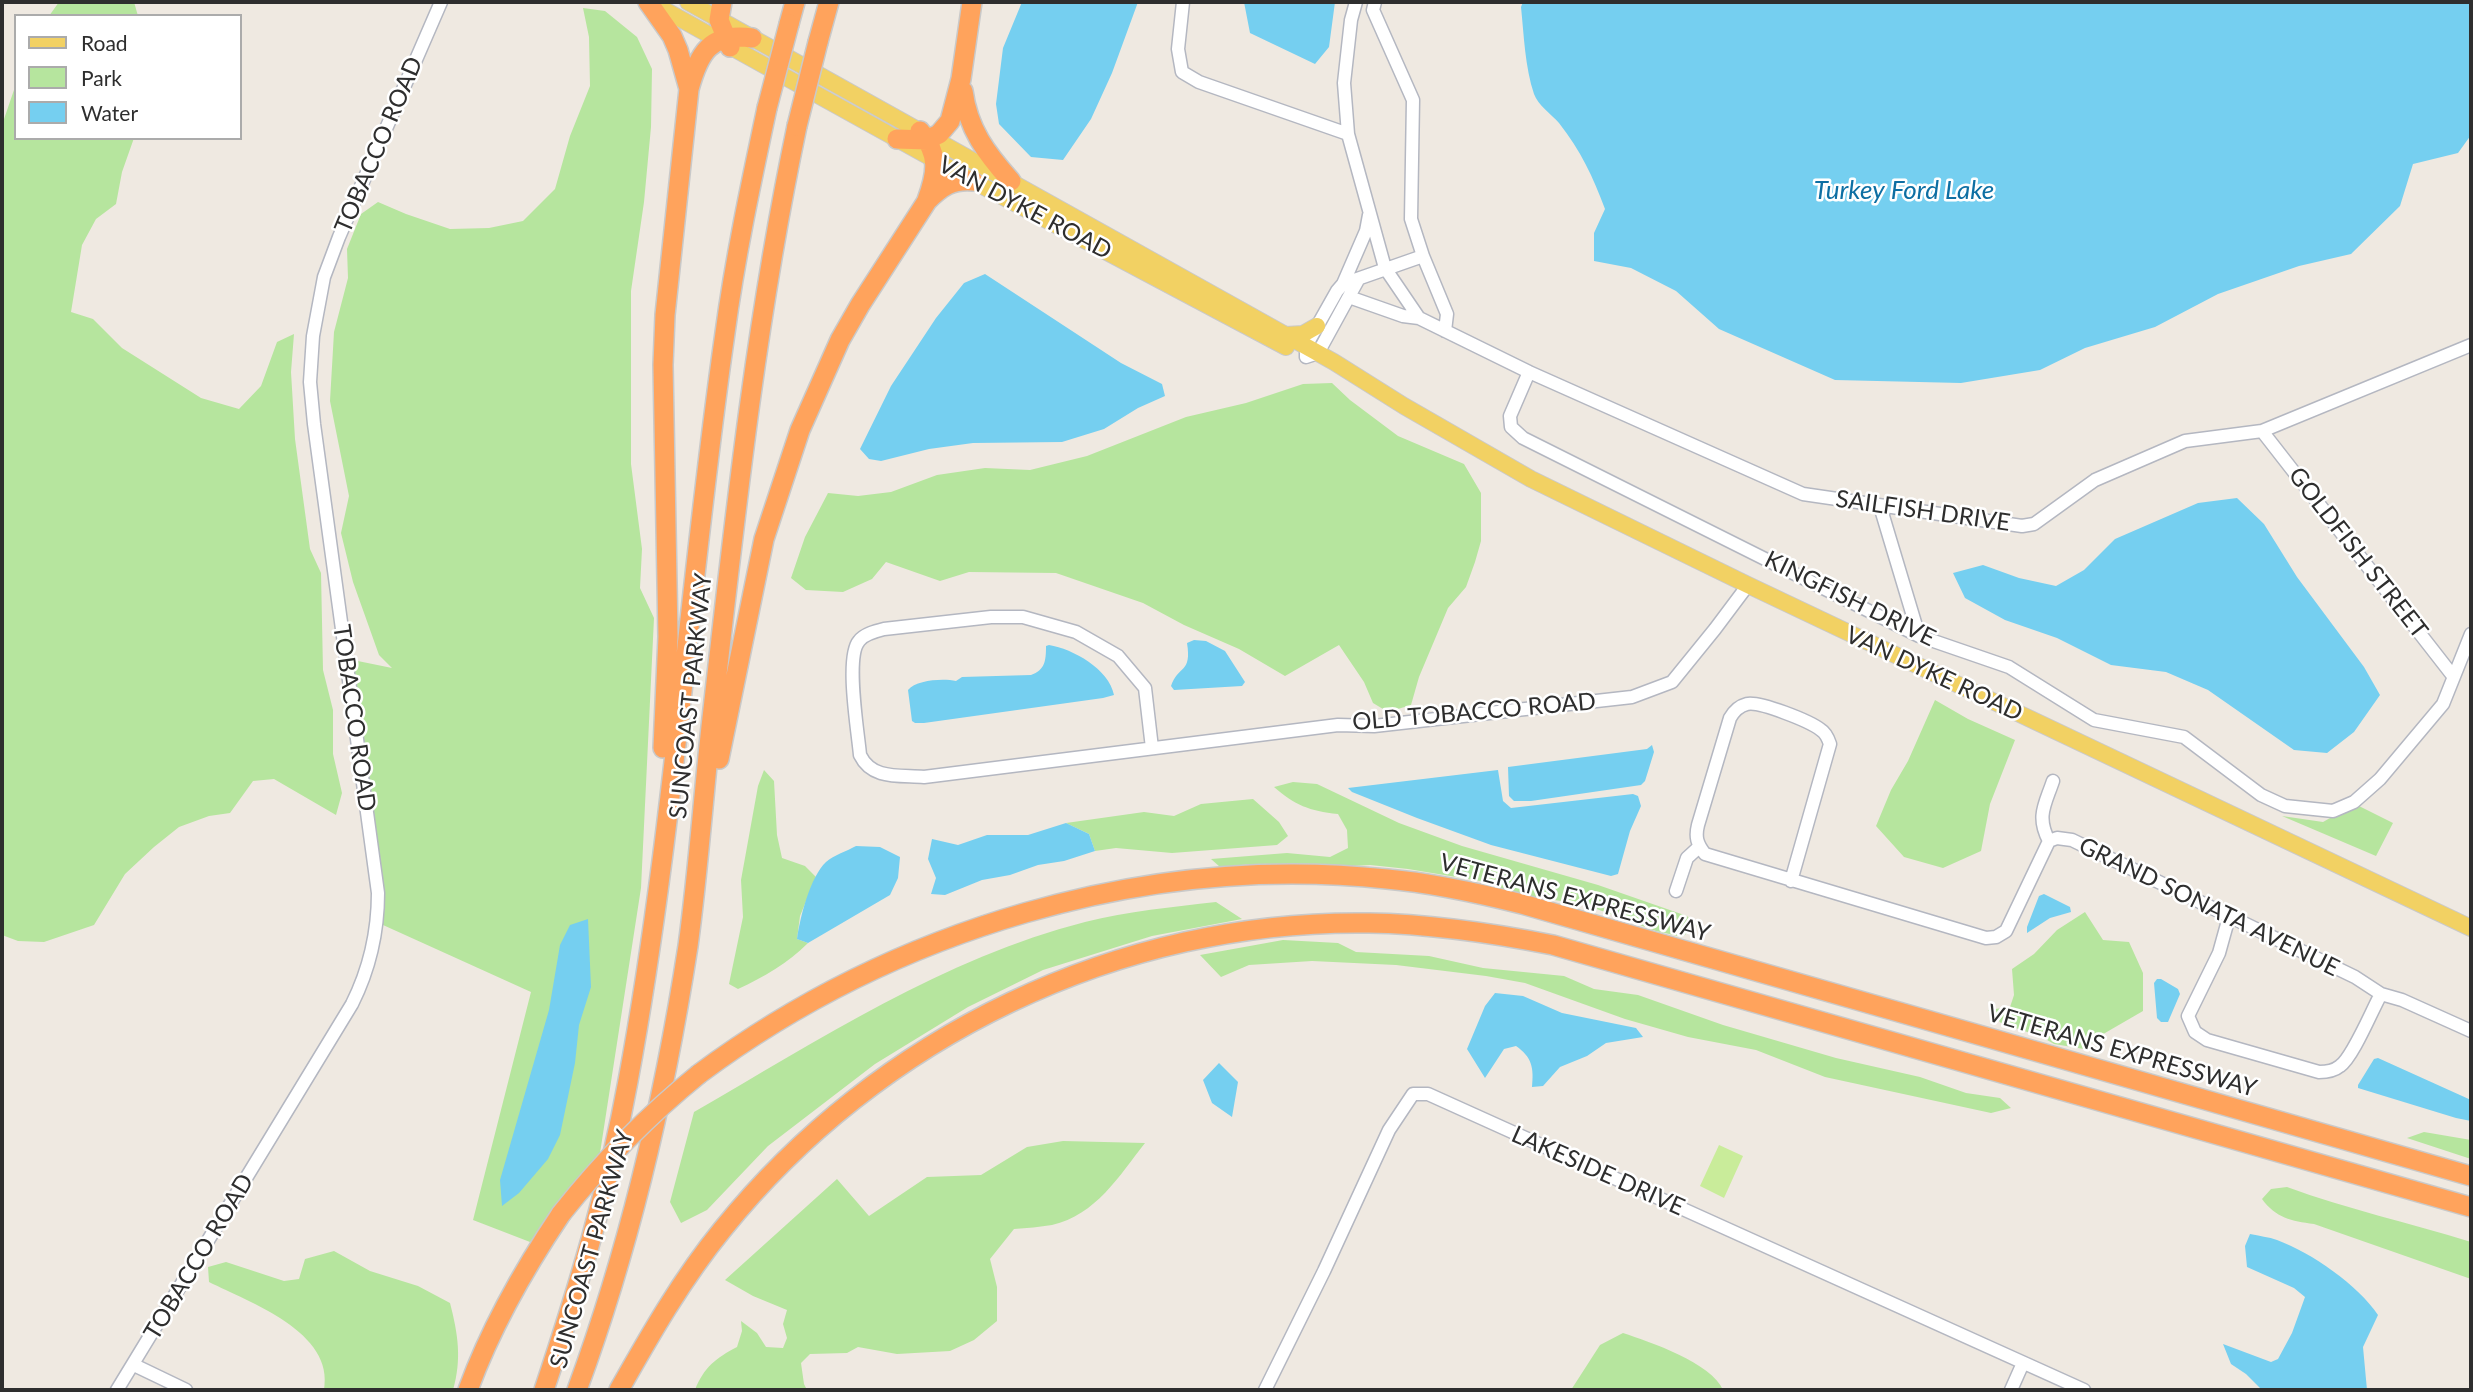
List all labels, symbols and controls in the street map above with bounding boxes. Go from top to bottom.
legend [14,14,242,140]
text: Road [81,30,128,55]
street label: TOBACCO ROAD [329,53,429,237]
text: Park [81,65,122,90]
text: Water [81,100,138,125]
street label: VAN DYKE ROAD [933,150,1117,266]
water label: Turkey Ford Lake [1814,175,1994,207]
street label: GOLDFISH STREET [2282,462,2434,644]
street label: SAILFISH DRIVE [1834,485,2012,537]
street label: KINGFISH DRIVE [1760,545,1940,653]
street label: SUNCOAST PARKWAY [664,572,718,820]
street label: VAN DYKE ROAD [1841,620,2027,728]
street label: TOBACCO ROAD [327,623,381,813]
street label: OLD TOBACCO ROAD [1351,687,1597,737]
street label: GRAND SONATA AVENUE [2074,831,2344,983]
street label: VETERANS EXPRESSWAY [1437,848,1713,948]
street label: VETERANS EXPRESSWAY [1984,999,2260,1103]
street label: LAKESIDE DRIVE [1507,1120,1689,1222]
street label: SUNCOAST PARKWAY [544,1126,640,1372]
street label: TOBACCO ROAD [138,1169,260,1345]

